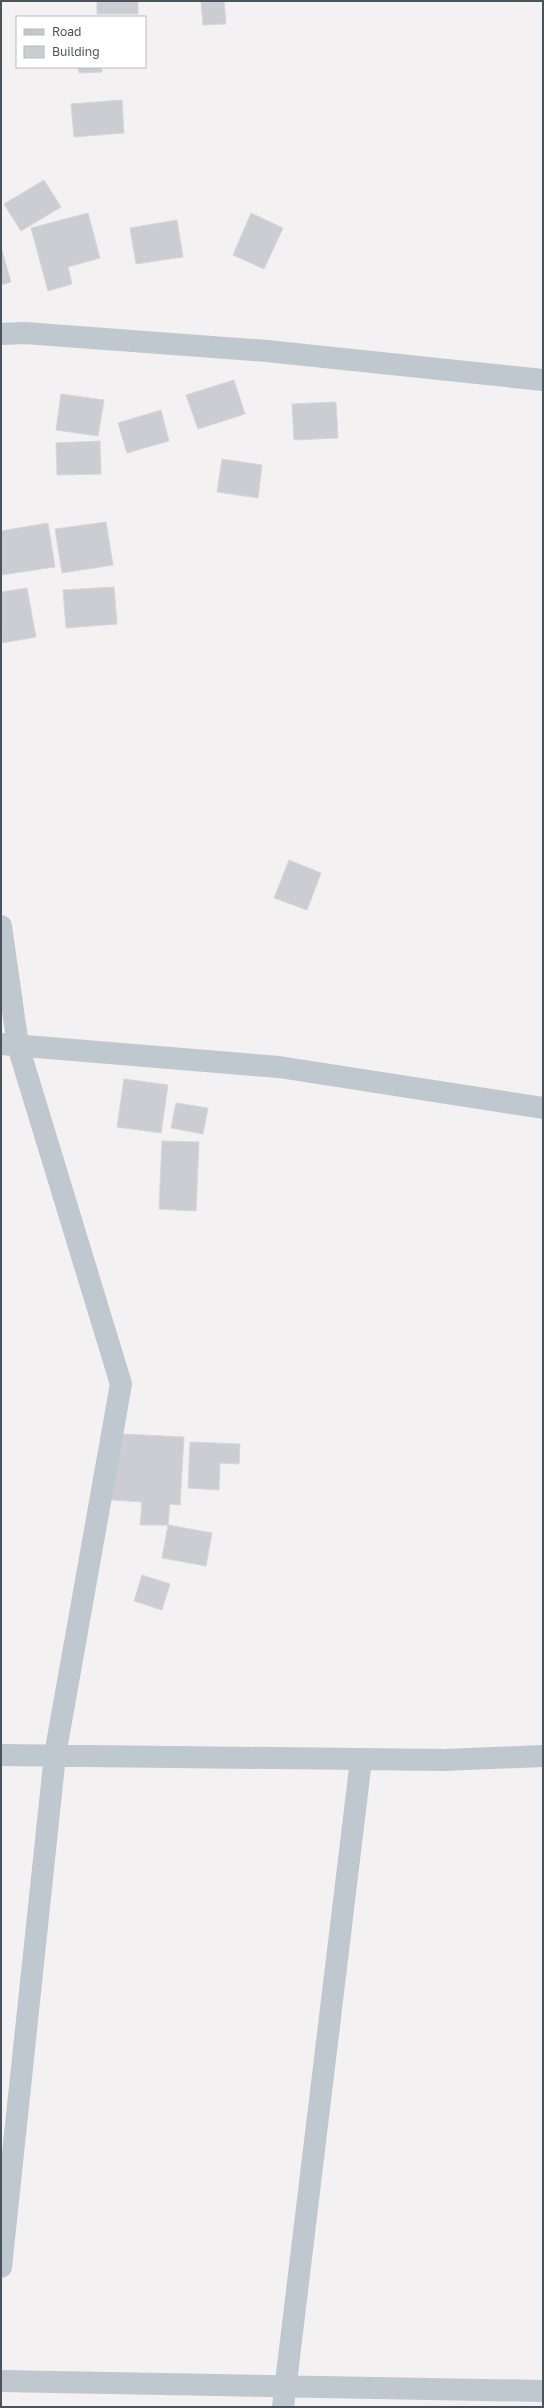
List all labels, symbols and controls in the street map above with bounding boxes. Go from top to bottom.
legend [16,16,146,68]
text: Road [52,24,81,39]
text: Building [52,44,100,59]

